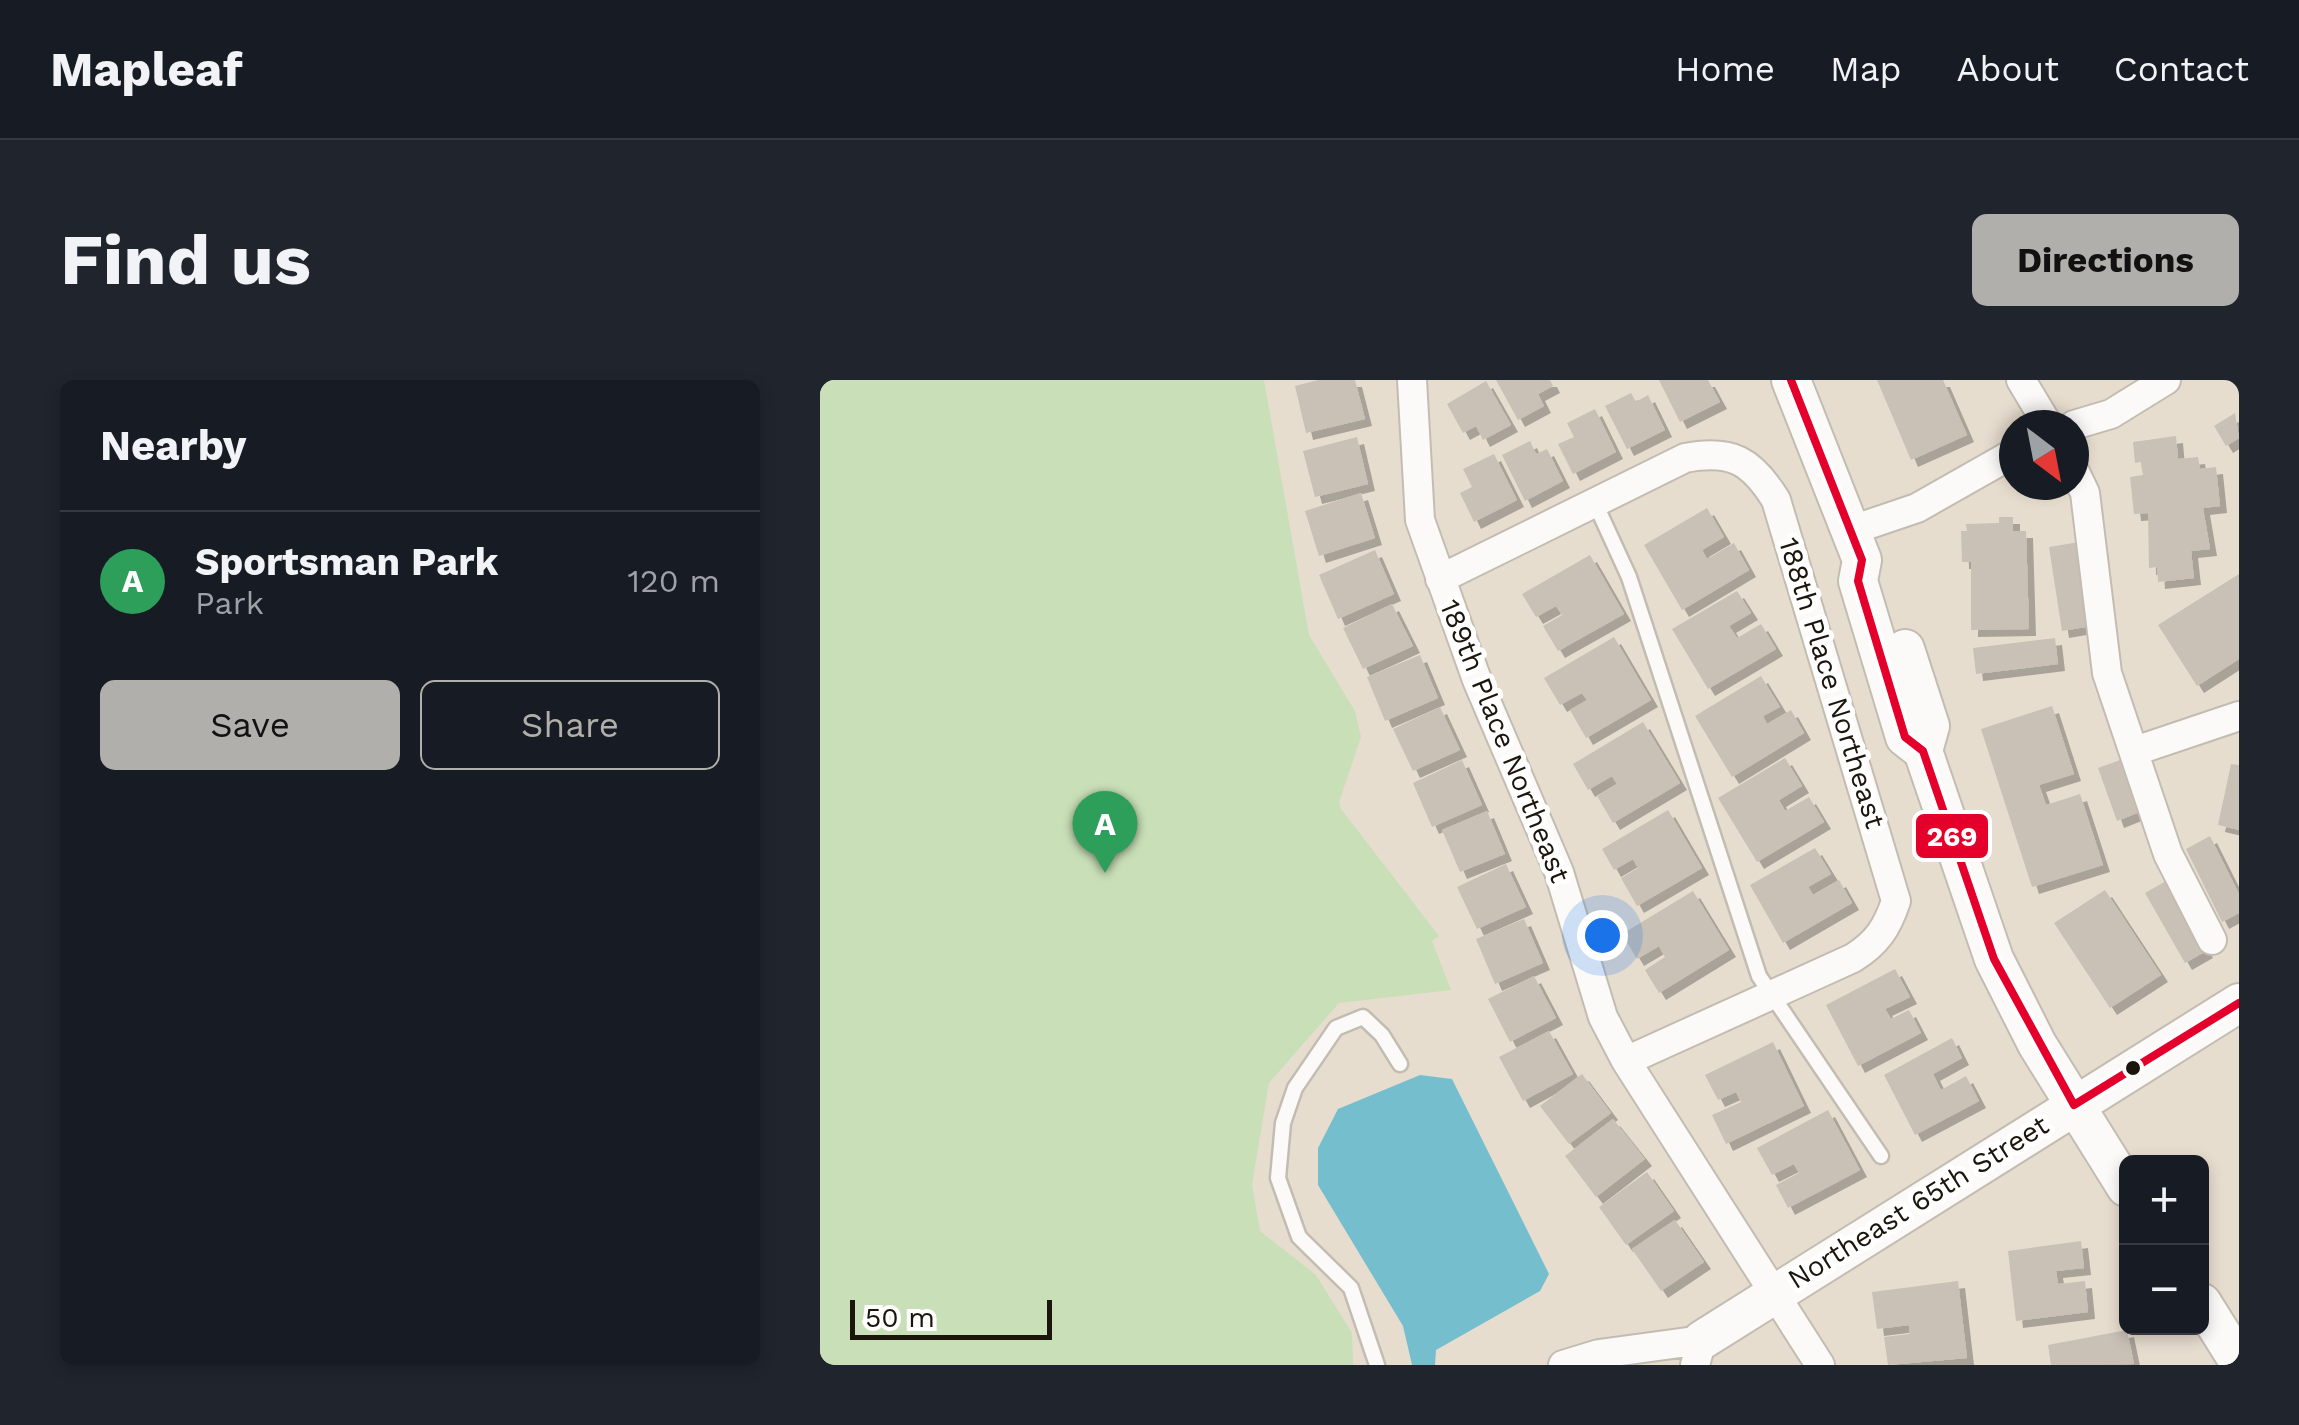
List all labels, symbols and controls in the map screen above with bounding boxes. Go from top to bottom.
text: Mapleaf [50,41,243,98]
text: Home [1675,48,1775,90]
text: Map [1830,48,1902,90]
text: About [1957,48,2059,90]
text: Contact [2114,48,2249,90]
button: Directions [1972,214,2239,306]
text: Find us [60,219,311,301]
north arrow [1999,410,2089,500]
text: Nearby [100,421,247,470]
street label: 188th Place Northeast [1772,534,1892,833]
text: Sportsman Park [195,540,498,584]
text: A [122,562,143,600]
text: 120 m [628,562,720,600]
text: Park [195,584,264,622]
street label: 189th Place Northeast [1433,595,1577,888]
button: Save [100,680,400,770]
button: Share [420,680,720,770]
pin: A [1072,790,1138,873]
line badge: 269 [1914,812,1990,860]
text: 269 [1926,820,1978,853]
your location [1577,910,1628,961]
unlabelled marker [2123,1058,2143,1078]
street label: Northeast 65th Street [1782,1108,2055,1296]
map controls [2119,1155,2209,1335]
button: + [2119,1155,2209,1245]
button: − [2119,1245,2209,1335]
scale bar [850,1295,1052,1340]
text: 50 m [865,1301,935,1334]

